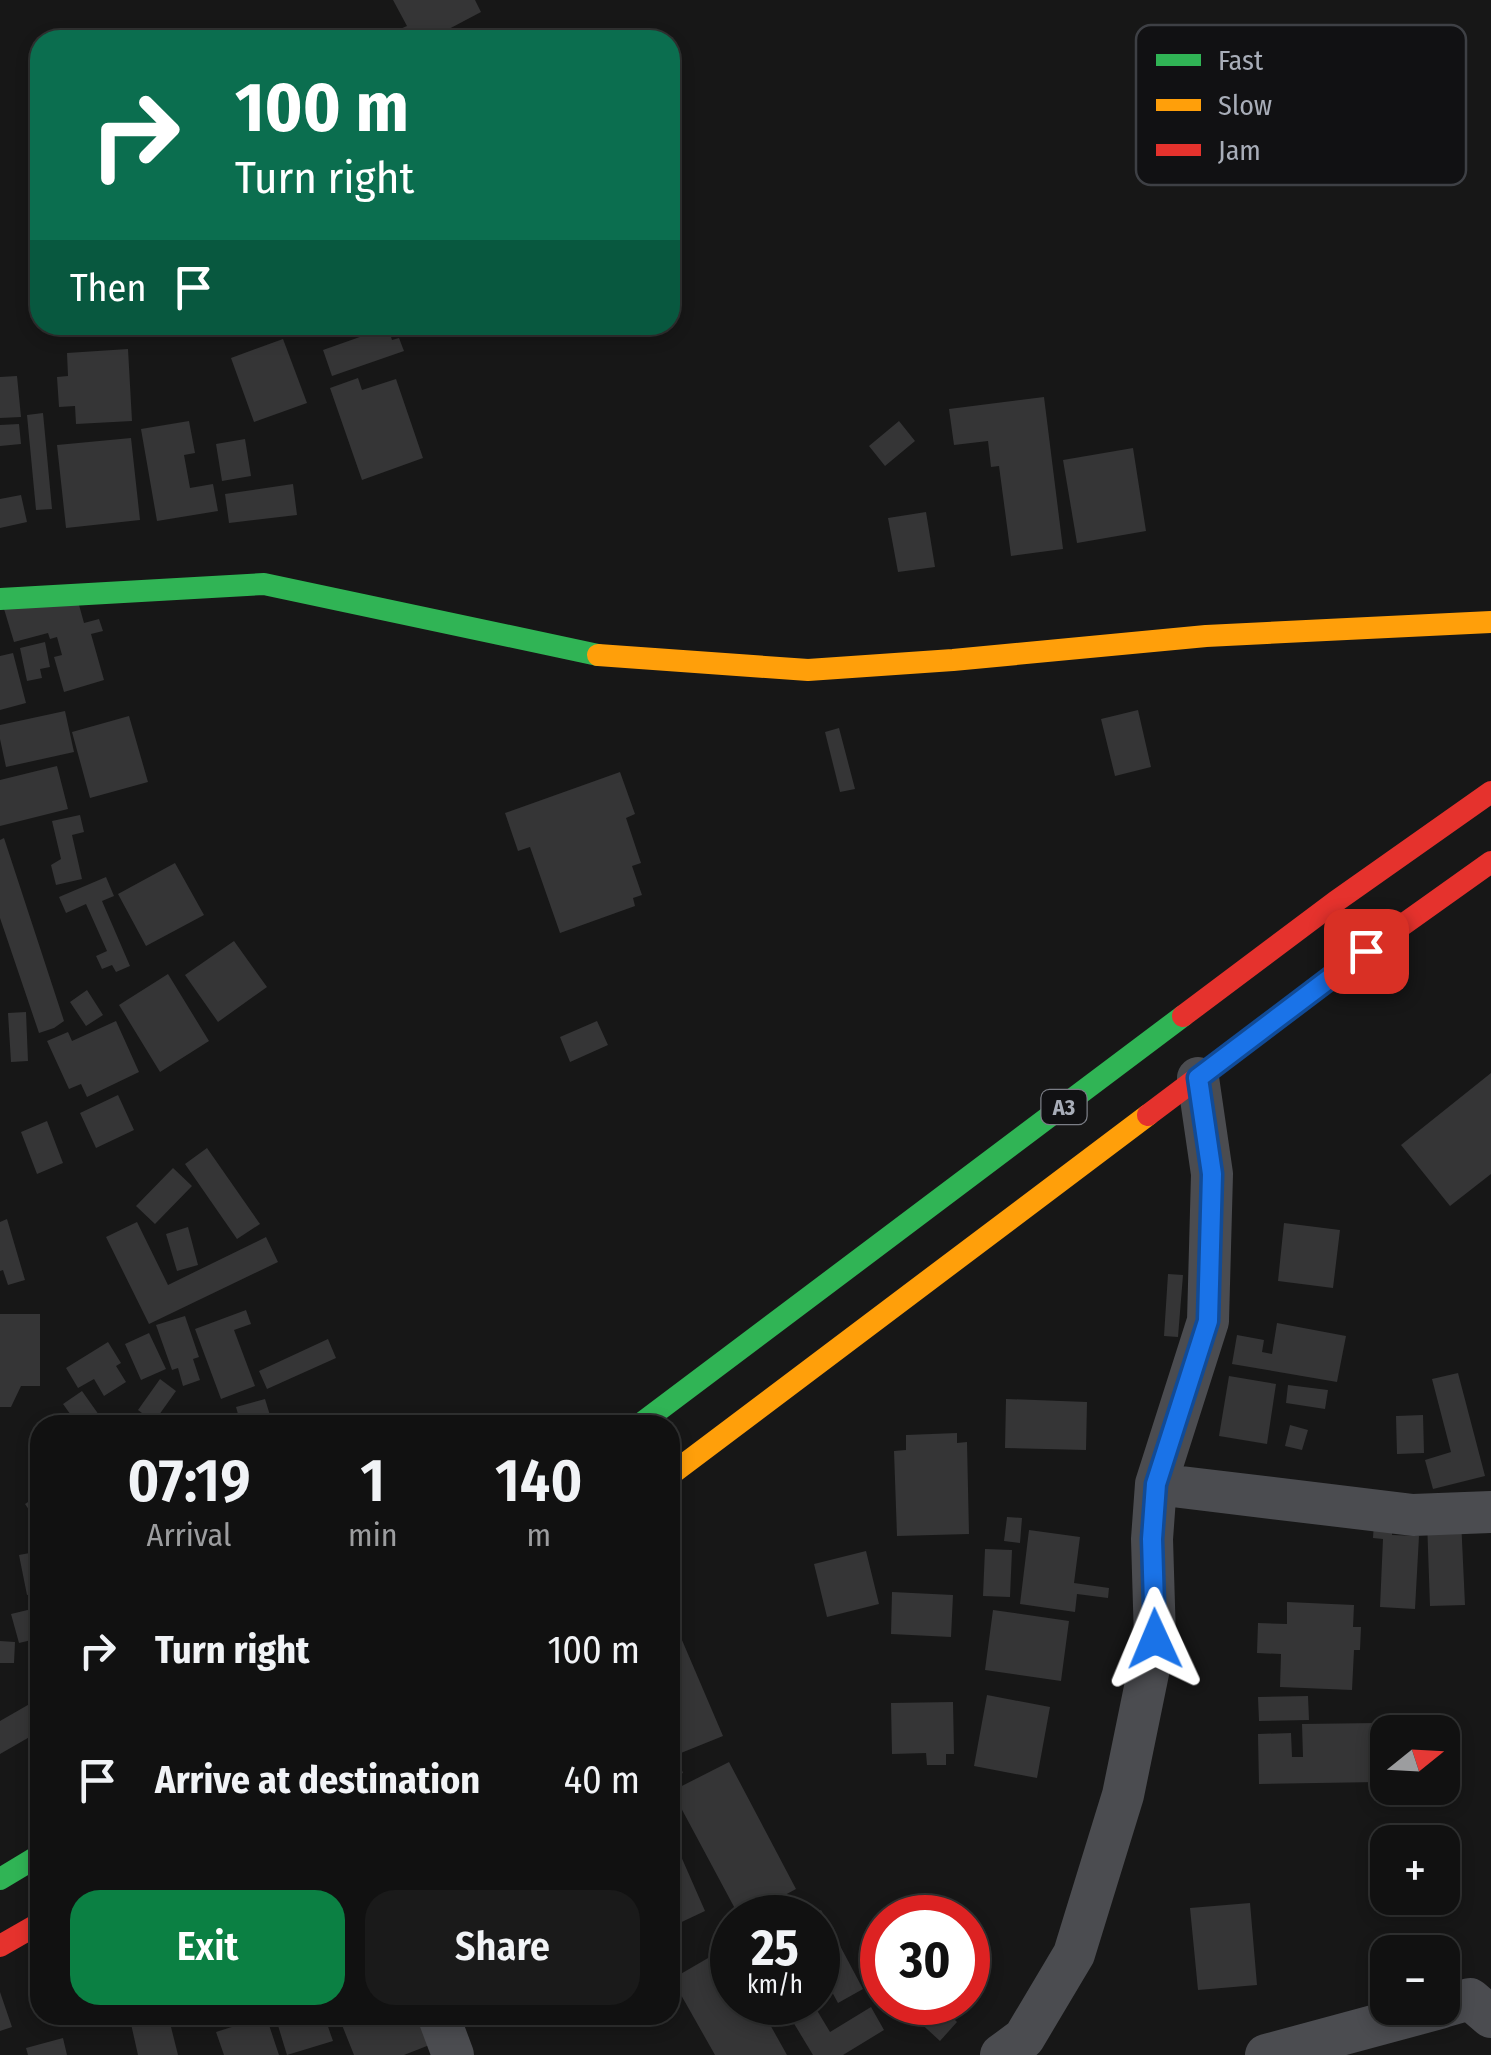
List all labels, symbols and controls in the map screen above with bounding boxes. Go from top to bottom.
legend [1136,25,1466,185]
text: Fast [1218,44,1264,77]
text: 100 m [235,66,409,150]
icon: right [70,70,200,200]
text: Slow [1218,89,1272,122]
text: Jam [1218,134,1261,167]
text: Turn right [235,151,414,205]
icon: arrive [166,260,221,315]
text: Then [70,265,146,311]
pin [1324,909,1409,994]
icon: arrive [1339,924,1394,979]
road number: A3 [1042,1090,1086,1124]
text: 07:19 [127,1445,251,1517]
text: 1 [360,1445,385,1517]
text: 140 [495,1445,583,1517]
text: Arrival [147,1516,231,1554]
text: min [348,1516,398,1554]
text: m [526,1516,551,1554]
position arrow [1103,1587,1207,1691]
icon: right [70,1623,125,1678]
text: Turn right [155,1627,309,1673]
text: 100 m [547,1627,640,1673]
north arrow [1370,1715,1460,1805]
map controls [1370,1715,1460,2025]
icon: arrive [70,1753,125,1808]
text: Arrive at destination [155,1757,480,1803]
text: 40 m [564,1757,640,1803]
button: + [1370,1825,1460,1915]
button: Exit [70,1890,345,2005]
button: Share [365,1890,640,2005]
speed limit sign: 30 [860,1895,990,2025]
text: 25 [751,1918,799,1978]
button: − [1370,1935,1460,2025]
text: km/h [747,1970,803,2000]

